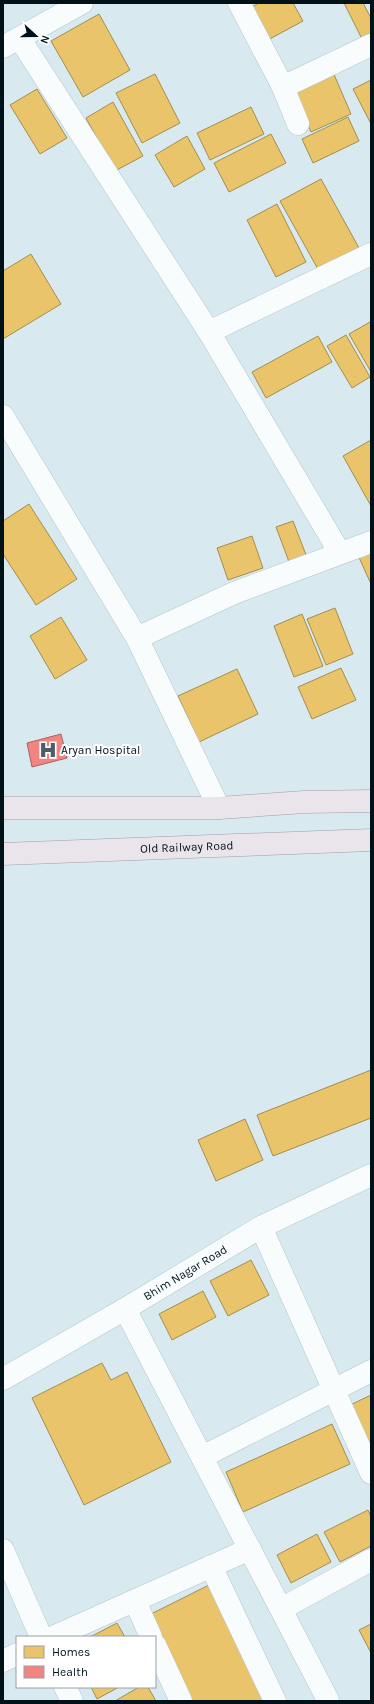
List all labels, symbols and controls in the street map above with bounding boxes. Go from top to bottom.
north arrow [16,16,56,56]
text: N [37,33,52,45]
hospital icon: Aryan Hospital [38,740,58,760]
place label: Aryan Hospital [61,743,140,757]
street label: Old Railway Road [140,838,234,856]
street label: Bhim Nagar Road [141,1242,230,1303]
legend [16,1636,156,1688]
text: Homes [52,1645,90,1659]
text: Health [52,1665,88,1679]

